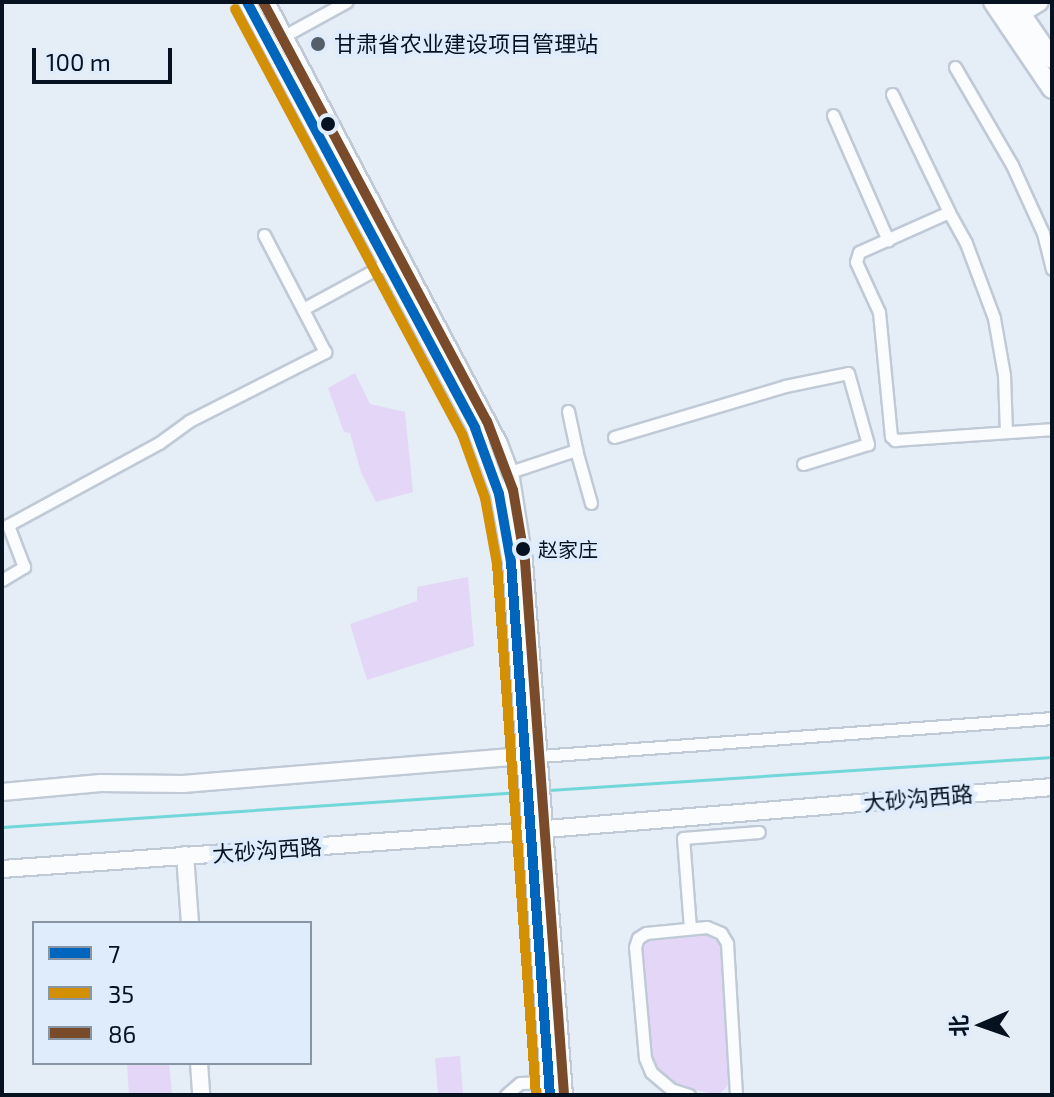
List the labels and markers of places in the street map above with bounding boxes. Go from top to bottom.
place label: 甘肃省农业建设项目管理站 [334,31,598,57]
marker: 甘肃省农业建设项目管理站 [309,35,327,53]
unlabelled marker [320,116,336,132]
place label: 赵家庄 [538,537,598,561]
marker: 赵家庄 [515,541,531,557]

